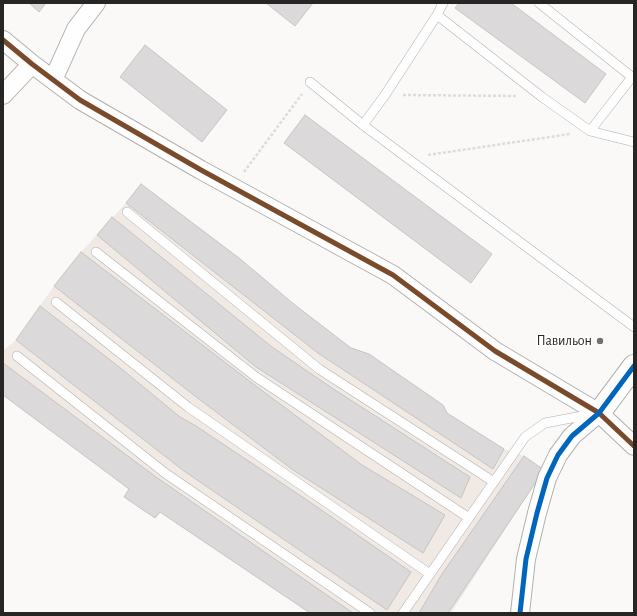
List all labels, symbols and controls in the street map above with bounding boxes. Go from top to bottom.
place label: Павильон [537,333,592,349]
marker: Павильон [595,336,605,346]

